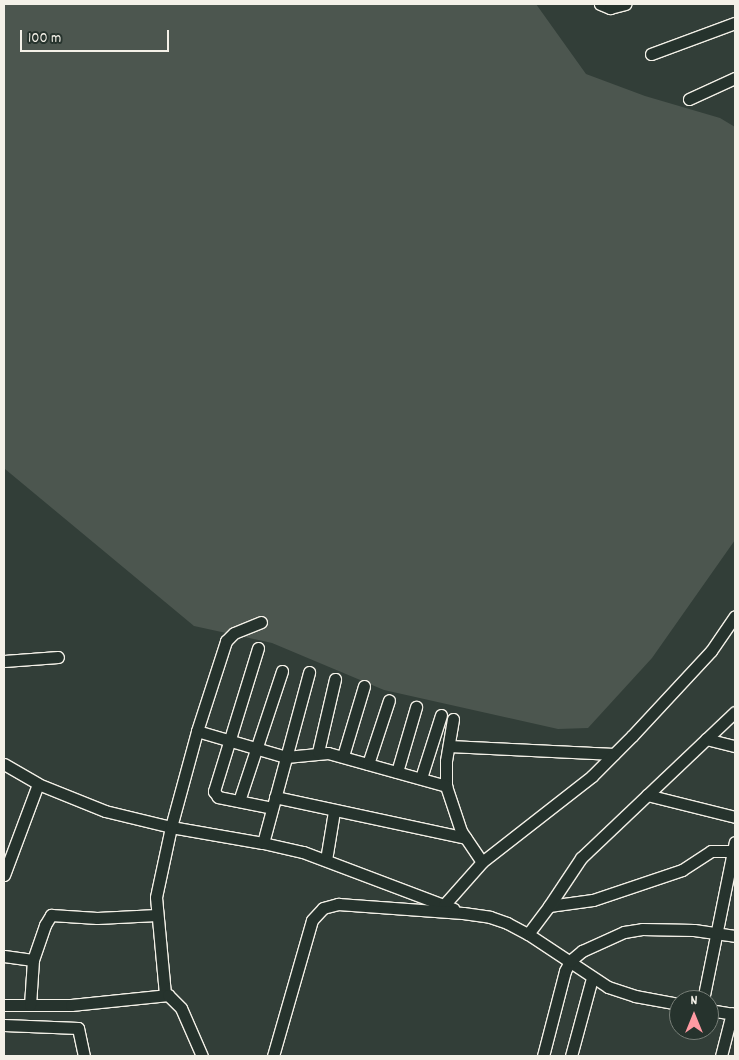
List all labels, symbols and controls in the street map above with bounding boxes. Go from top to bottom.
scale bar [22,20,171,52]
text: 100 m [28,28,61,50]
north arrow [669,990,719,1040]
text: N [691,991,697,1011]

